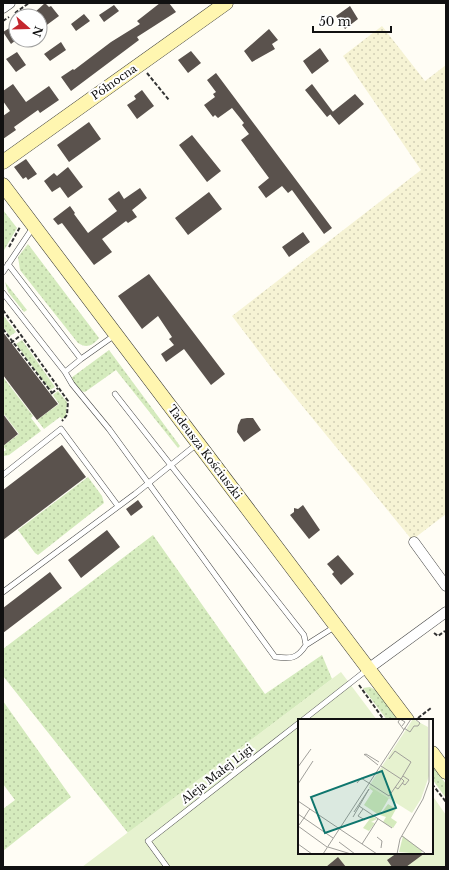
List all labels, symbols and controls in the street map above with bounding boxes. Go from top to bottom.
north arrow [8,8,48,48]
scale bar [313,8,391,34]
text: 50 m [319,14,351,29]
text: N [29,24,46,39]
street label: Północna [89,61,140,103]
street label: Tadeusza Kościuszki [165,402,245,502]
inset map [298,719,433,854]
street label: Aleja Małej Ligi [177,741,256,807]

